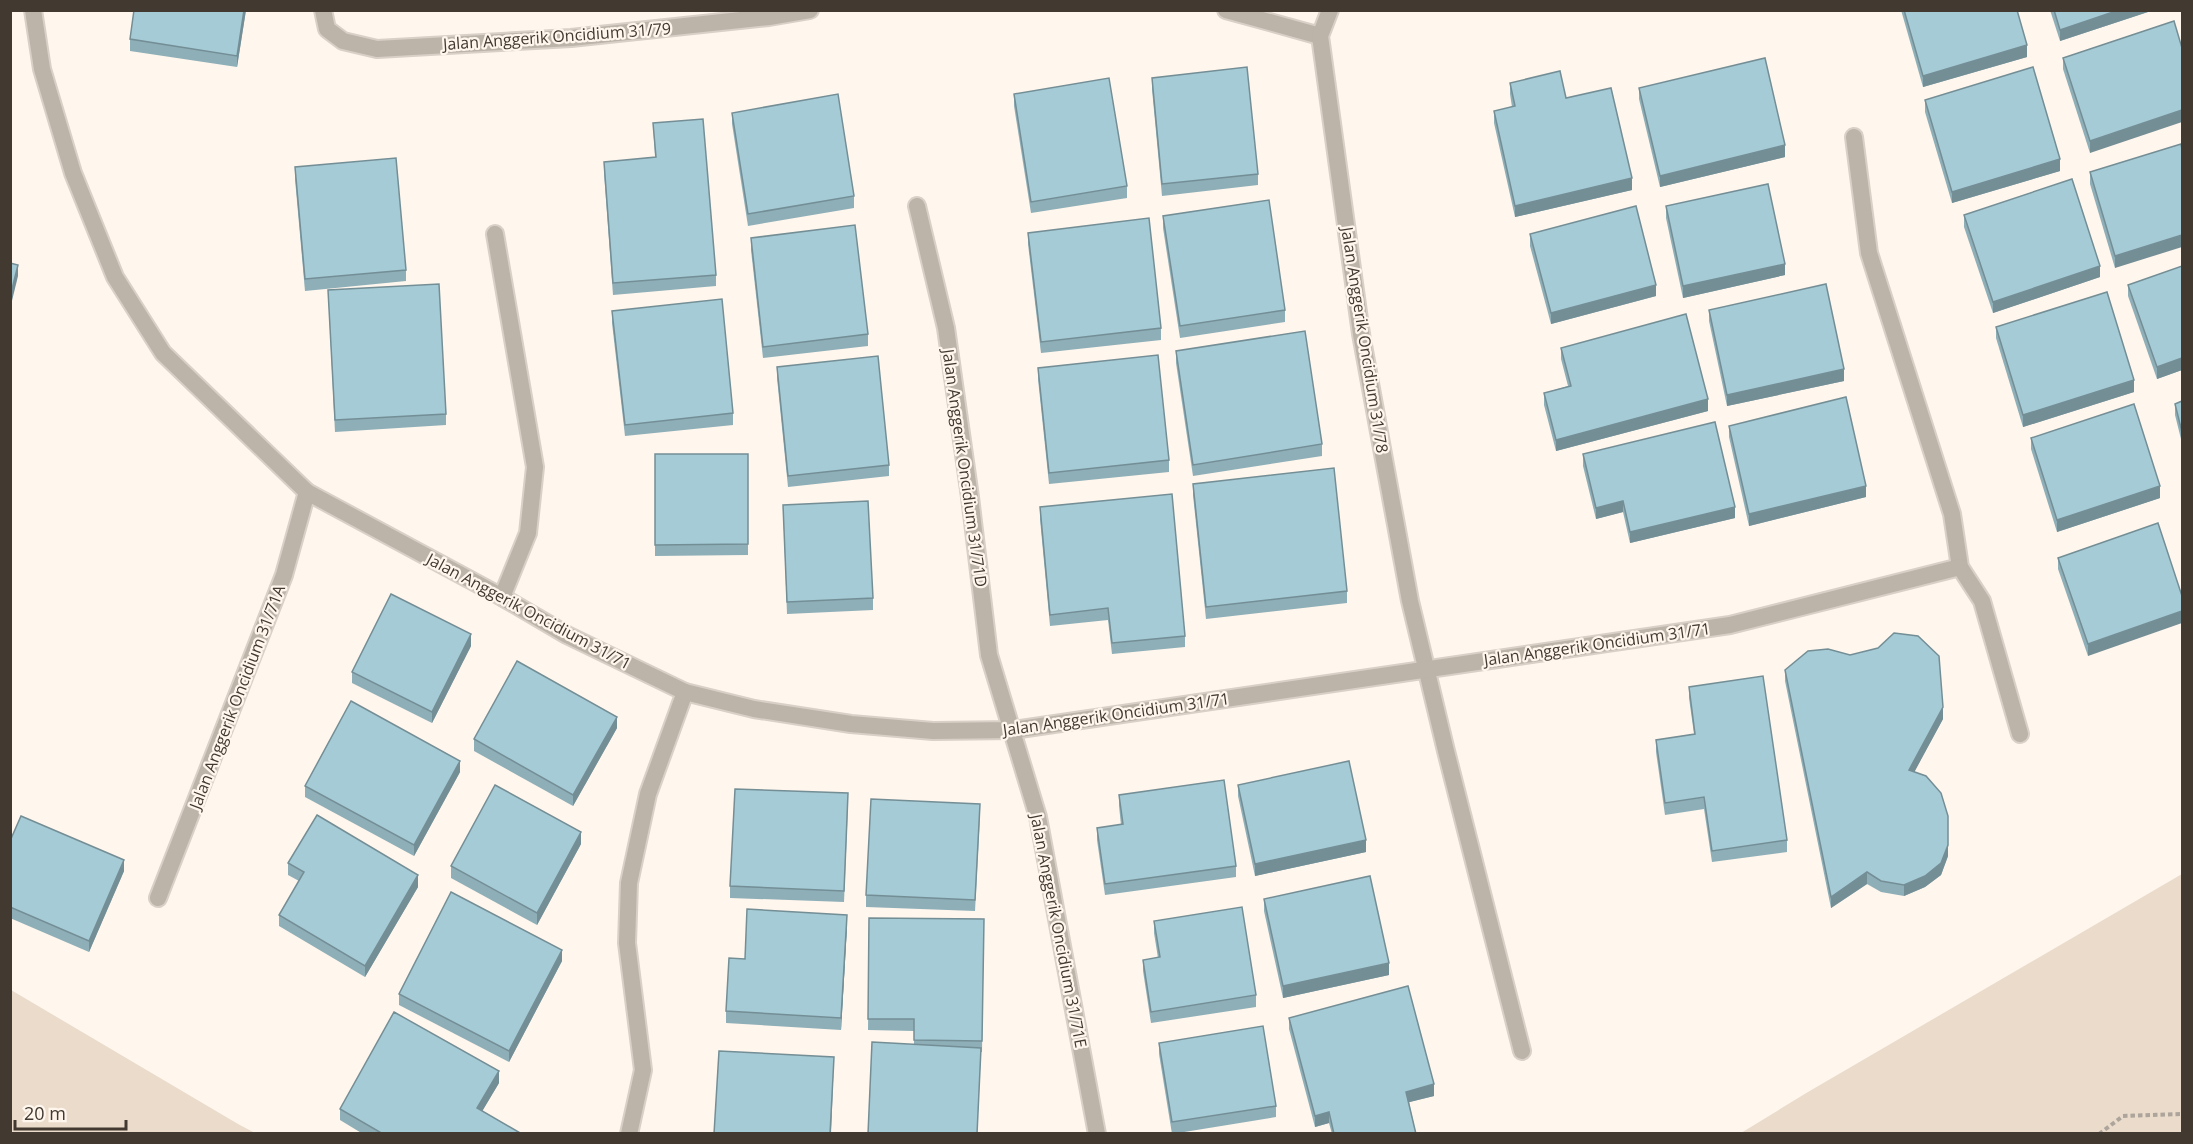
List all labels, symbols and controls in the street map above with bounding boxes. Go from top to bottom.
street label: Jalan Anggerik Oncidium 31/79 [440,17,672,55]
street label: Jalan Anggerik Oncidium 31/78 [1336,223,1394,455]
street label: Jalan Anggerik Oncidium 31/71D [937,346,993,588]
street label: Jalan Anggerik Oncidium 31/71 [421,547,635,674]
street label: Jalan Anggerik Oncidium 31/71A [183,581,290,814]
street label: Jalan Anggerik Oncidium 31/71 [1480,617,1712,671]
street label: Jalan Anggerik Oncidium 31/71 [999,687,1231,741]
street label: Jalan Anggerik Oncidium 31/71E [1025,810,1092,1050]
scale bar [15,1093,126,1131]
text: 20 m [24,1101,66,1125]

